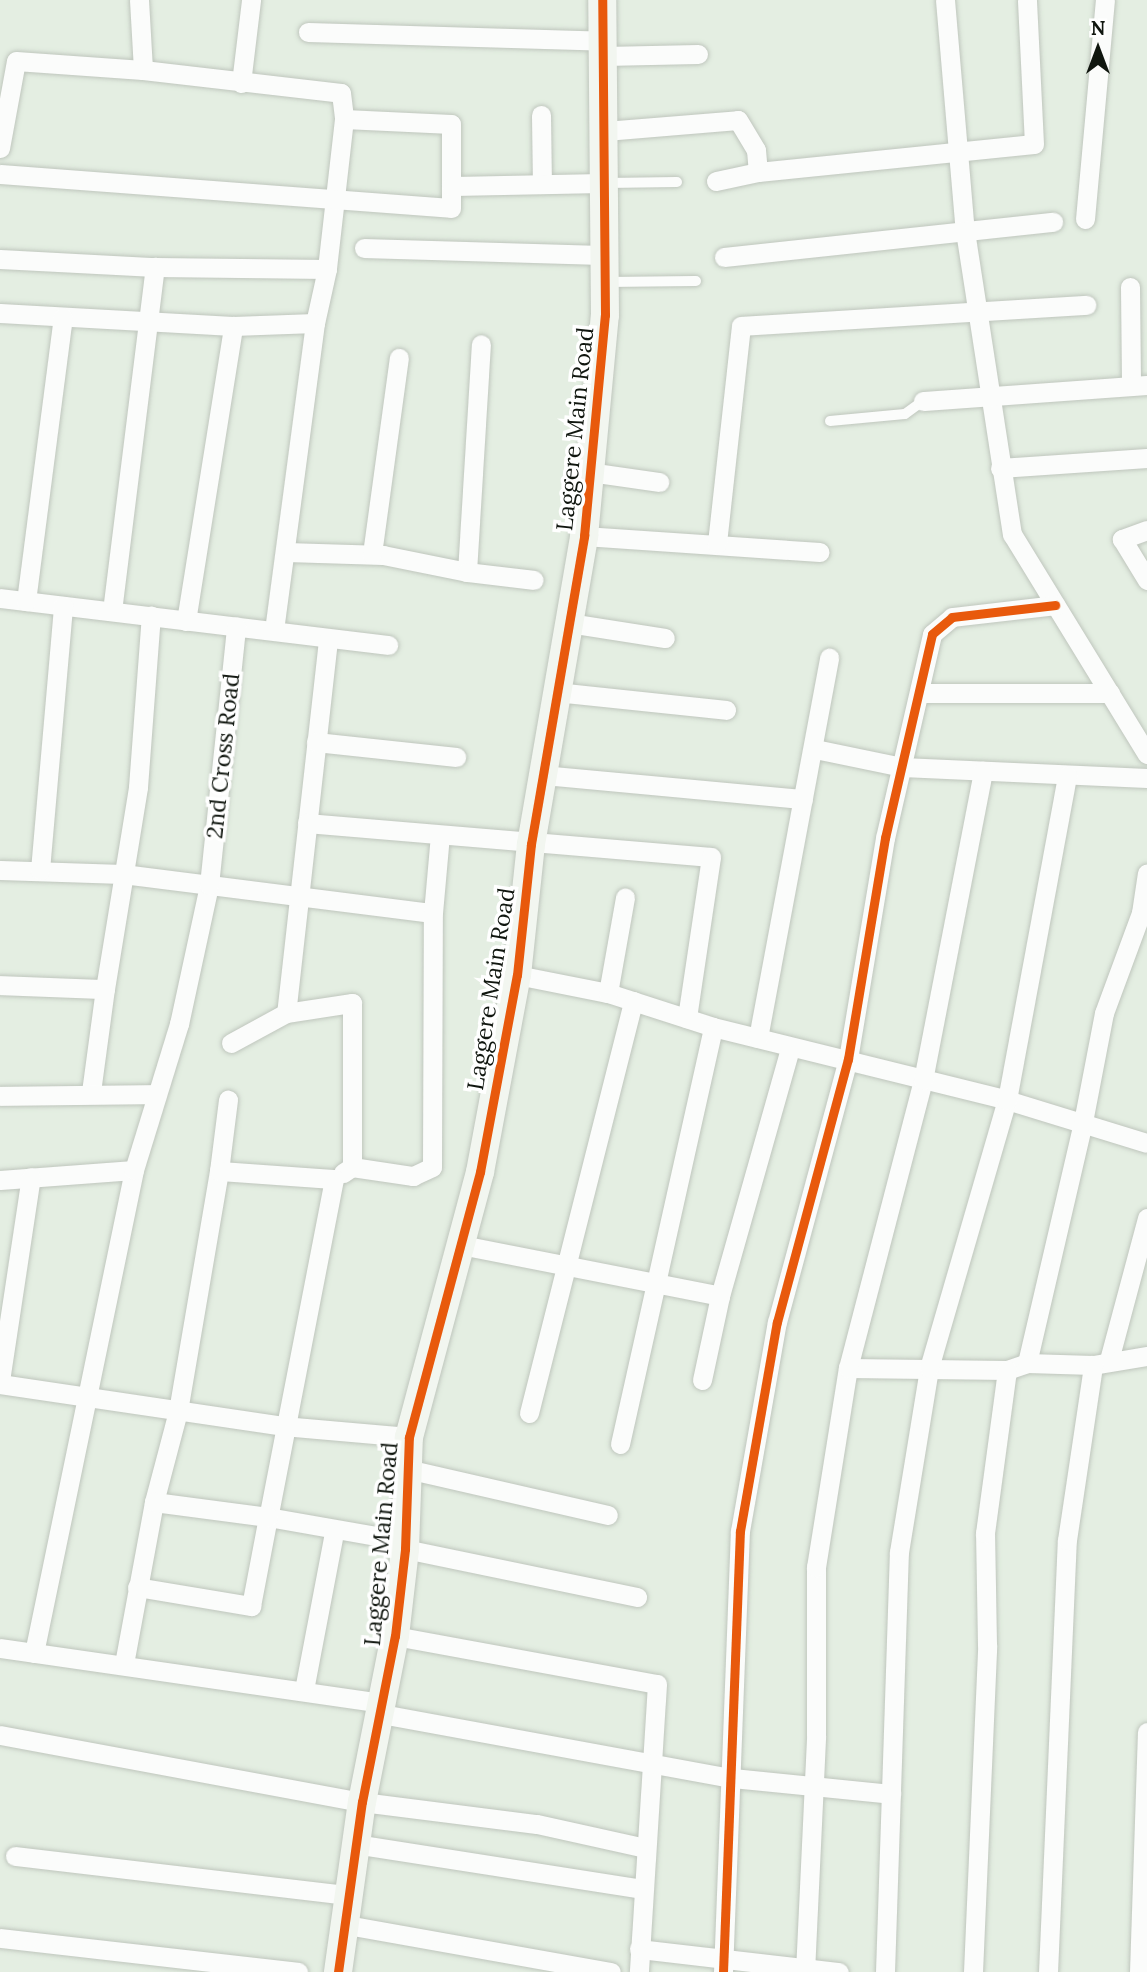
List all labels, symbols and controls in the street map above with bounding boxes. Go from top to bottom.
north arrow [1063,14,1133,84]
text: N [1091,16,1105,40]
street label: Laggere Main Road [551,326,599,532]
street label: 2nd Cross Road [201,672,245,840]
street label: Laggere Main Road [461,886,521,1092]
street label: Laggere Main Road [358,1441,404,1647]

